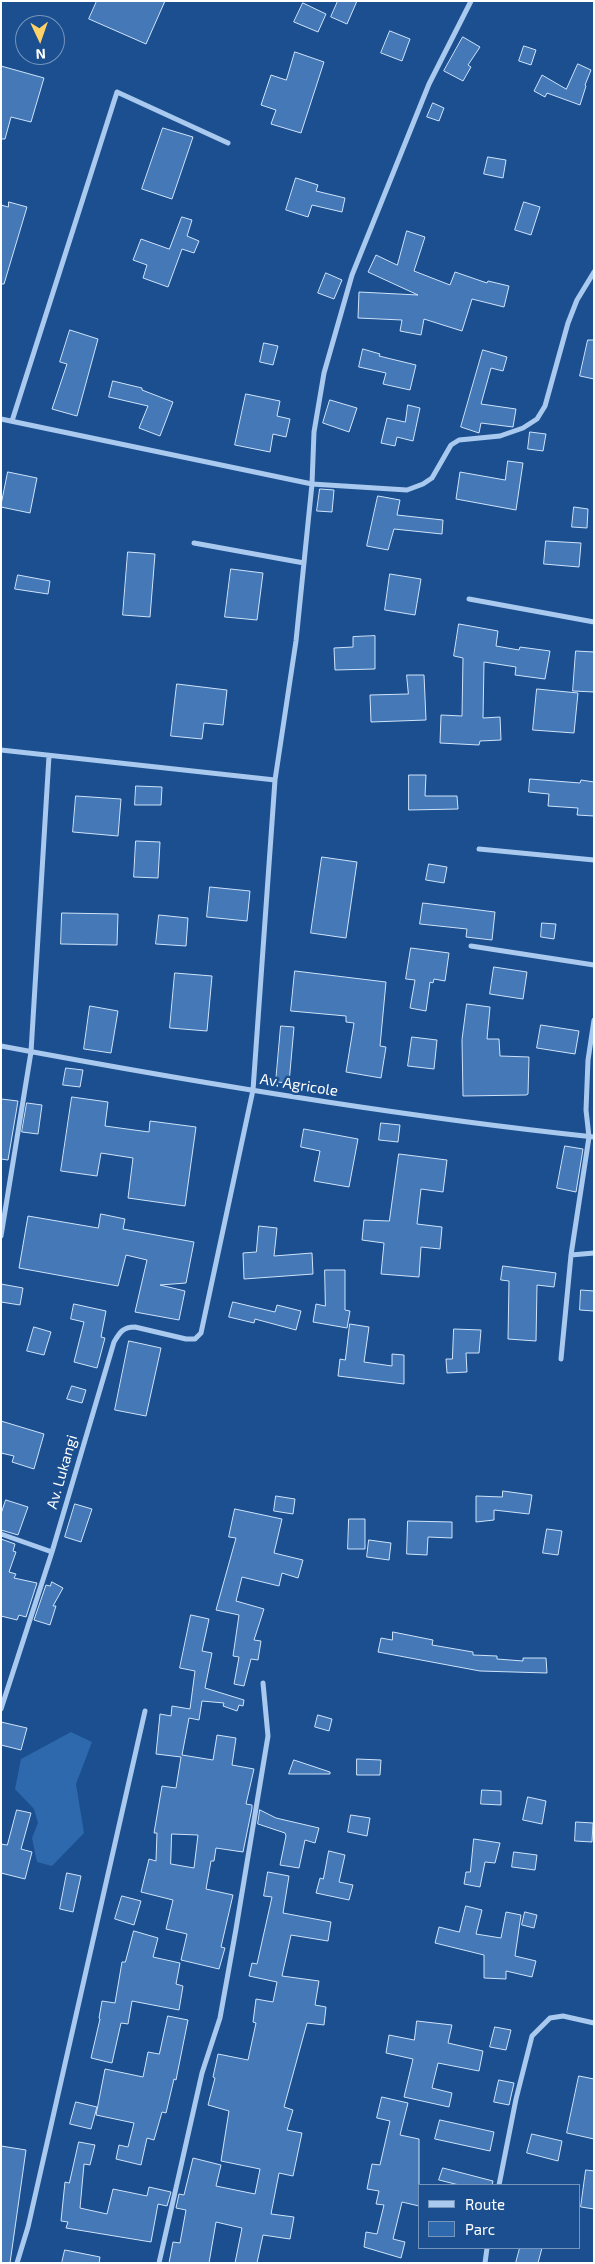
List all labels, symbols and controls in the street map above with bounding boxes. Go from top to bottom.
north arrow [15,15,65,65]
text: N [35,46,46,63]
street label: Av. Agricole [259,1070,339,1100]
street label: Av. Lukangi [43,1433,81,1511]
legend [418,2184,580,2249]
text: Route [465,2195,505,2213]
text: Parc [465,2220,495,2238]

